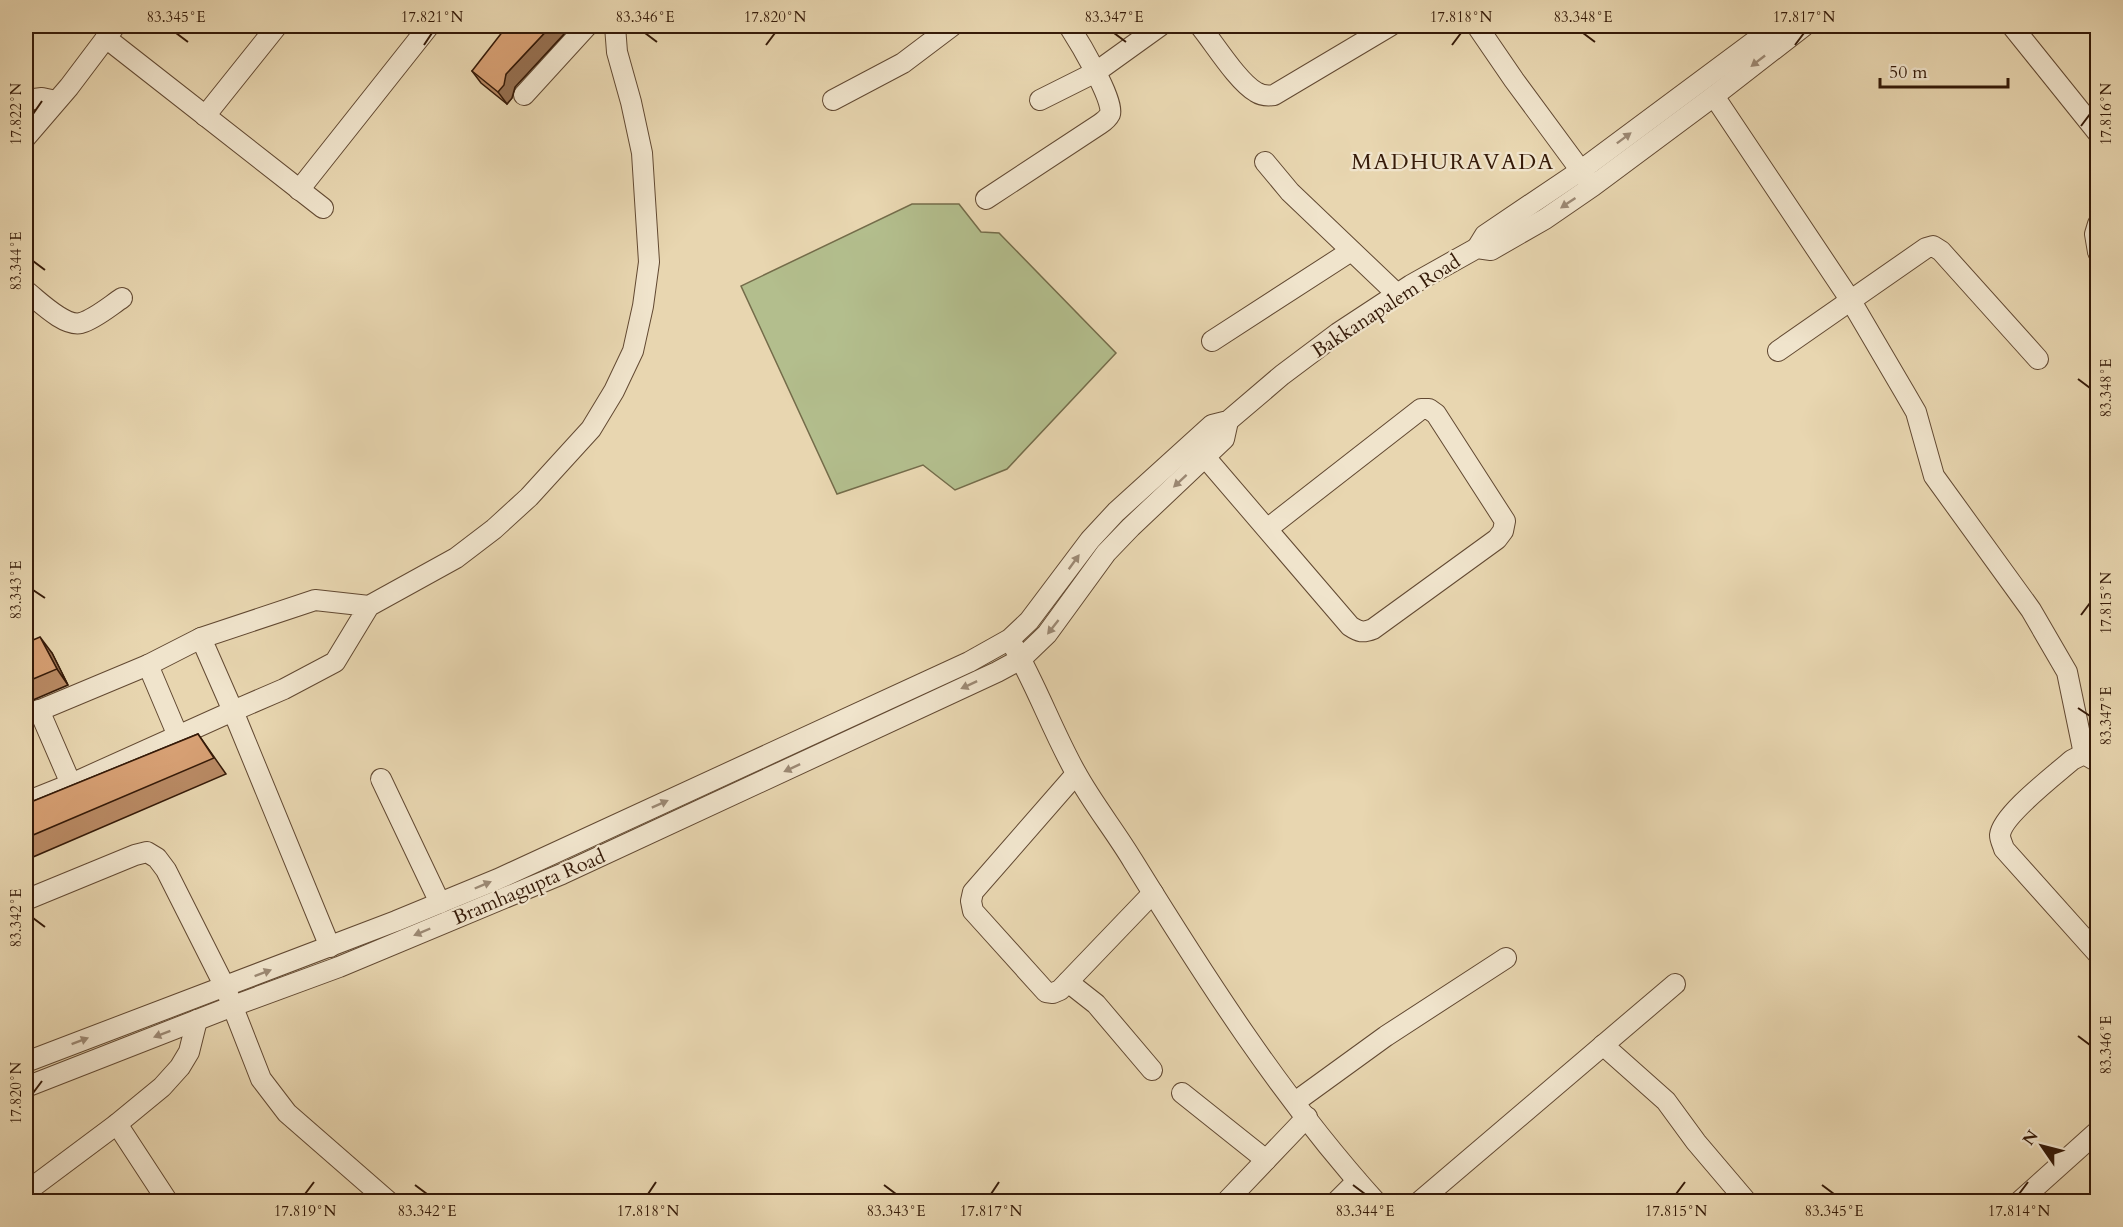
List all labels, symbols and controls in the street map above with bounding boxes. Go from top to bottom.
text: 83.345°E [146,7,206,27]
text: 17.821°N [401,7,464,27]
text: 83.346°E [615,7,675,27]
text: 17.820°N [744,7,807,27]
text: 83.347°E [1084,7,1144,27]
text: 17.818°N [1430,7,1493,27]
text: 83.348°E [1553,7,1613,27]
text: 17.817°N [1773,7,1836,27]
scale bar [1880,51,2008,89]
one-way arrow [1750,55,1766,68]
text: 50 m [1889,60,1928,85]
text: 17.822°N [6,82,26,145]
text: 17.816°N [2096,82,2116,145]
one-way arrow [1616,133,1631,145]
district label: MADHURAVADA [1351,147,1555,177]
one-way arrow [1560,197,1576,208]
text: 83.344°E [6,231,26,291]
street label: Bakkanapalem Road [1307,248,1466,364]
text: 83.348°E [2096,358,2116,418]
one-way arrow [1174,473,1188,487]
one-way arrow [1068,555,1080,571]
text: 83.343°E [6,560,26,620]
text: 17.815°N [2096,571,2116,634]
one-way arrow [1046,619,1059,635]
one-way arrow [960,681,977,690]
text: 83.347°E [2096,686,2116,746]
one-way arrow [783,763,801,773]
one-way arrow [652,799,670,809]
street label: Bramhagupta Road [449,843,610,931]
one-way arrow [474,880,492,890]
text: 83.342°E [6,888,26,948]
one-way arrow [413,928,431,937]
one-way arrow [254,967,272,977]
text: 83.346°E [2096,1015,2116,1075]
one-way arrow [153,1029,171,1039]
one-way arrow [71,1036,89,1045]
text: 17.820°N [6,1061,26,1124]
north arrow [2012,1116,2072,1176]
text: N [2018,1126,2044,1150]
text: 17.819°N [274,1201,337,1221]
text: 83.342°E [397,1201,457,1221]
text: 17.818°N [617,1201,680,1221]
text: 83.343°E [866,1201,926,1221]
text: 17.817°N [960,1201,1023,1221]
text: 83.344°E [1335,1201,1395,1221]
text: 17.815°N [1645,1201,1708,1221]
text: 83.345°E [1804,1201,1864,1221]
text: 17.814°N [1988,1201,2051,1221]

